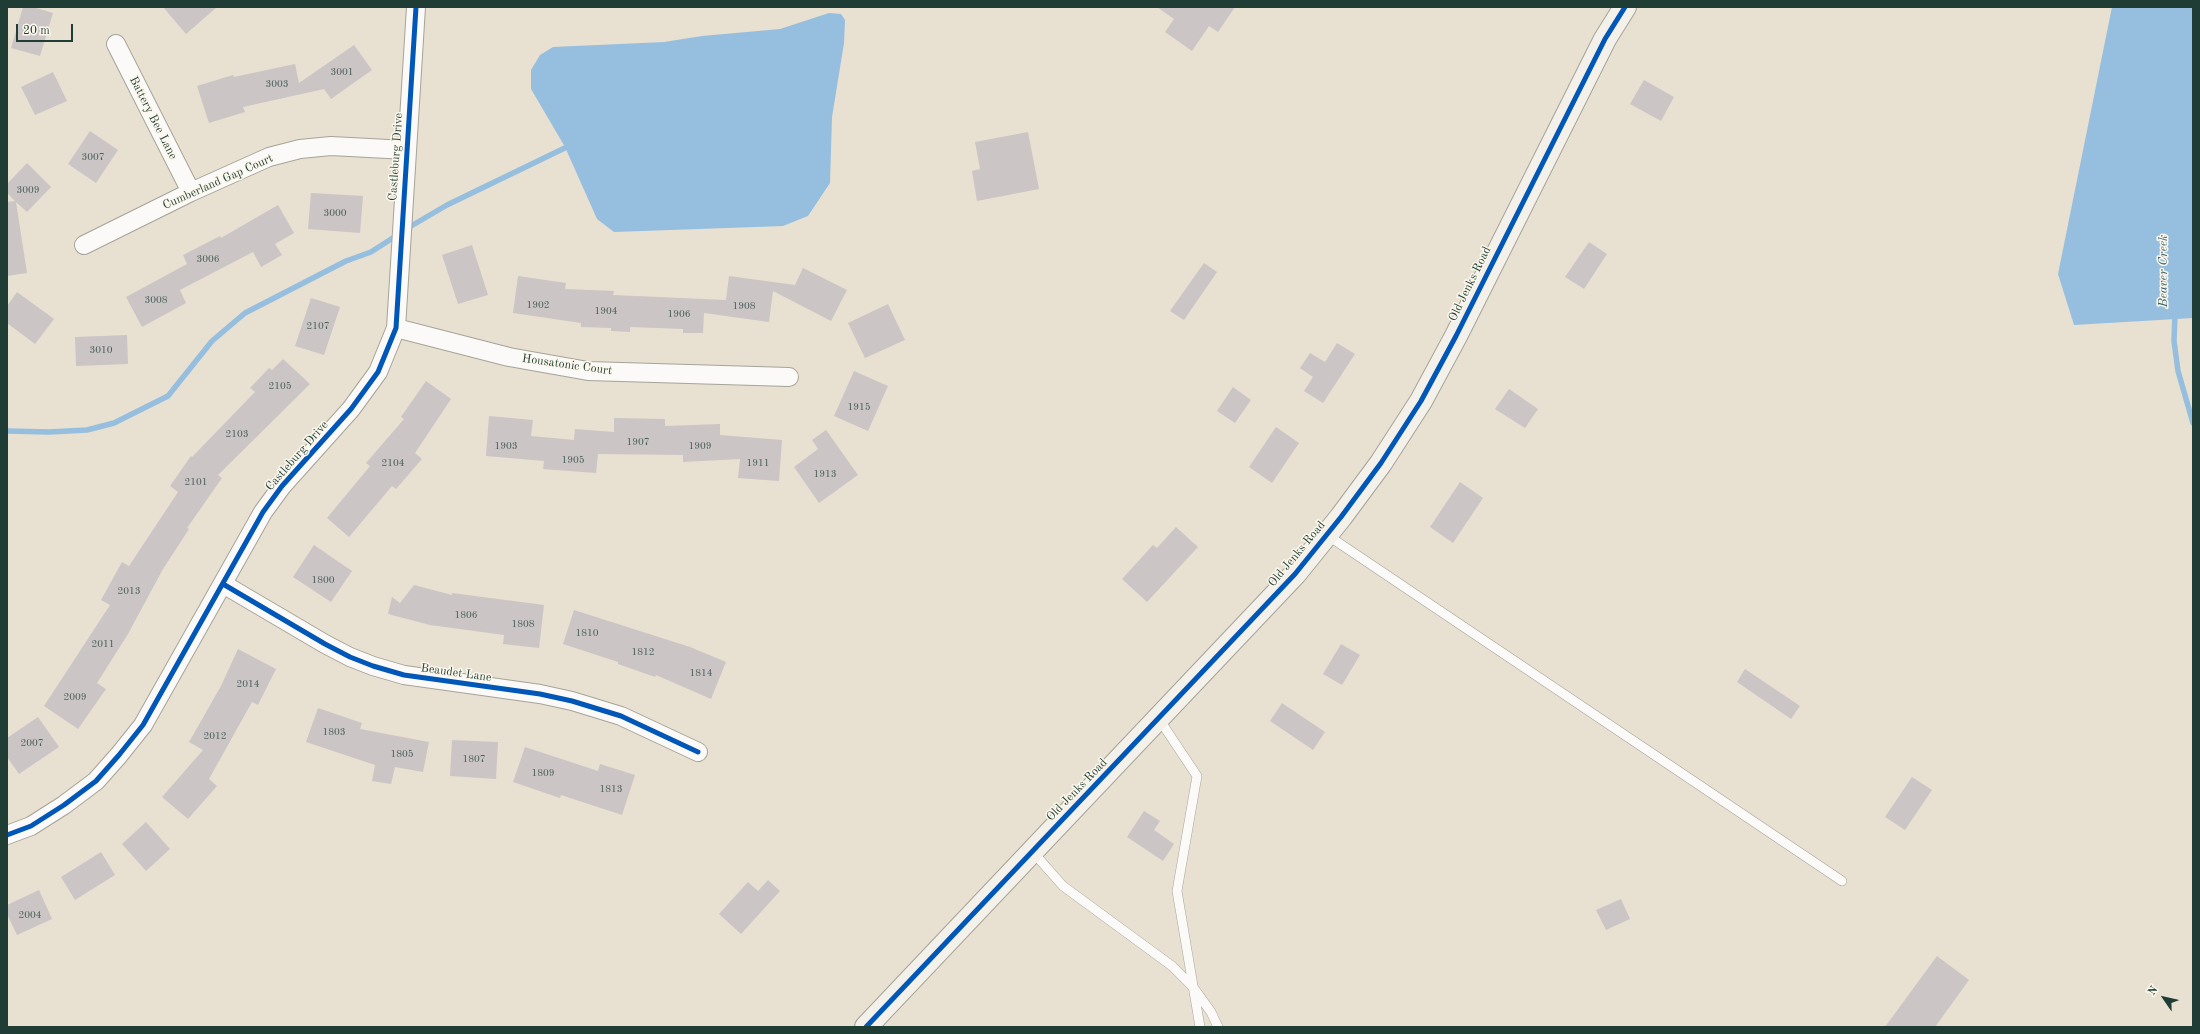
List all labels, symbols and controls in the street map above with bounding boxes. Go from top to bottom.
scale bar [18,16,75,42]
text: 20 m [23,25,50,37]
house number: 3001 [330,66,354,78]
street label: Battery Bee Lane [126,74,180,162]
house number: 3003 [265,78,289,90]
street label: Castleburg Drive [386,112,406,202]
house number: 3007 [81,151,105,163]
street label: Cumberland Gap Court [160,151,276,213]
house number: 3009 [16,184,40,196]
house number: 3000 [323,207,347,219]
water label: Beaver Creek [2156,235,2172,307]
street label: Old Jenks Road [1446,244,1494,324]
house number: 3006 [196,253,220,265]
house number: 3008 [144,294,168,306]
house number: 1902 [526,299,550,311]
house number: 1908 [732,300,756,312]
house number: 1904 [594,305,618,317]
house number: 1906 [667,308,691,320]
house number: 2107 [306,320,330,332]
house number: 3010 [89,344,113,356]
street label: Housatonic Court [521,352,613,378]
house number: 2105 [268,380,292,392]
house number: 1915 [847,401,871,413]
street label: Castleburg Drive [263,418,331,494]
house number: 2103 [225,428,249,440]
house number: 1907 [626,436,650,448]
house number: 1903 [494,440,518,452]
house number: 1909 [688,440,712,452]
house number: 1905 [561,454,585,466]
house number: 2104 [381,457,405,469]
house number: 1911 [746,457,770,469]
house number: 1913 [813,468,837,480]
house number: 2101 [184,476,208,488]
street label: Old Jenks Road [1265,518,1329,590]
house number: 1800 [311,574,335,586]
house number: 2013 [117,585,141,597]
house number: 1806 [454,609,478,621]
house number: 1808 [511,618,535,630]
house number: 1810 [575,627,599,639]
house number: 2011 [91,638,115,650]
house number: 1812 [631,646,655,658]
street label: Beaudet Lane [420,661,492,685]
house number: 1814 [689,667,713,679]
house number: 2014 [236,678,260,690]
house number: 2009 [63,691,87,703]
house number: 1803 [322,726,346,738]
house number: 2012 [203,730,227,742]
house number: 2007 [20,737,44,749]
house number: 1805 [390,748,414,760]
house number: 1807 [462,753,486,765]
street label: Old Jenks Road [1044,756,1110,824]
house number: 1809 [531,767,555,779]
house number: 1813 [599,783,623,795]
house number: 2004 [18,909,42,921]
north arrow [2144,978,2184,1018]
text: N [2147,984,2161,998]

